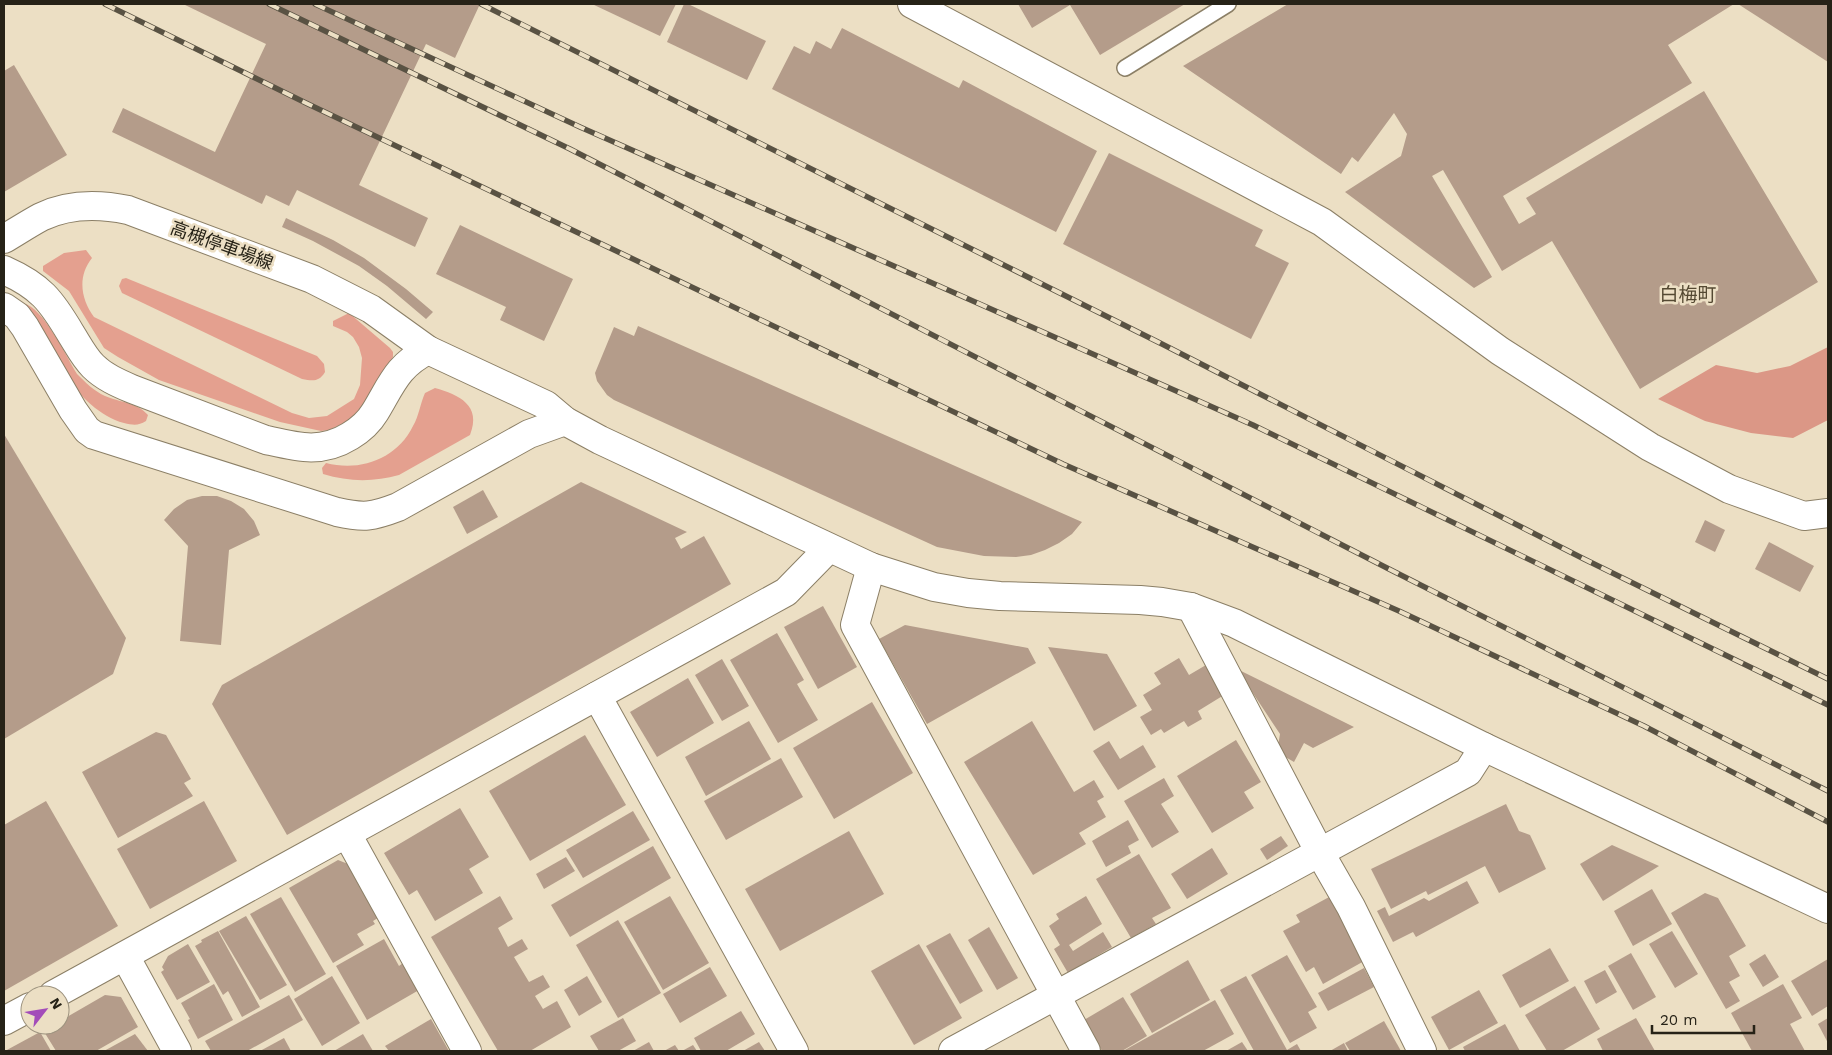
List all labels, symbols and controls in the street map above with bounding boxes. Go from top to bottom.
street label: 高槻停車場線 [168,217,276,273]
district label: 白梅町 [1659,283,1717,306]
north arrow [20,985,70,1035]
text: N [47,995,66,1012]
scale bar [1652,1002,1754,1034]
text: 20 m [1660,1011,1698,1029]

